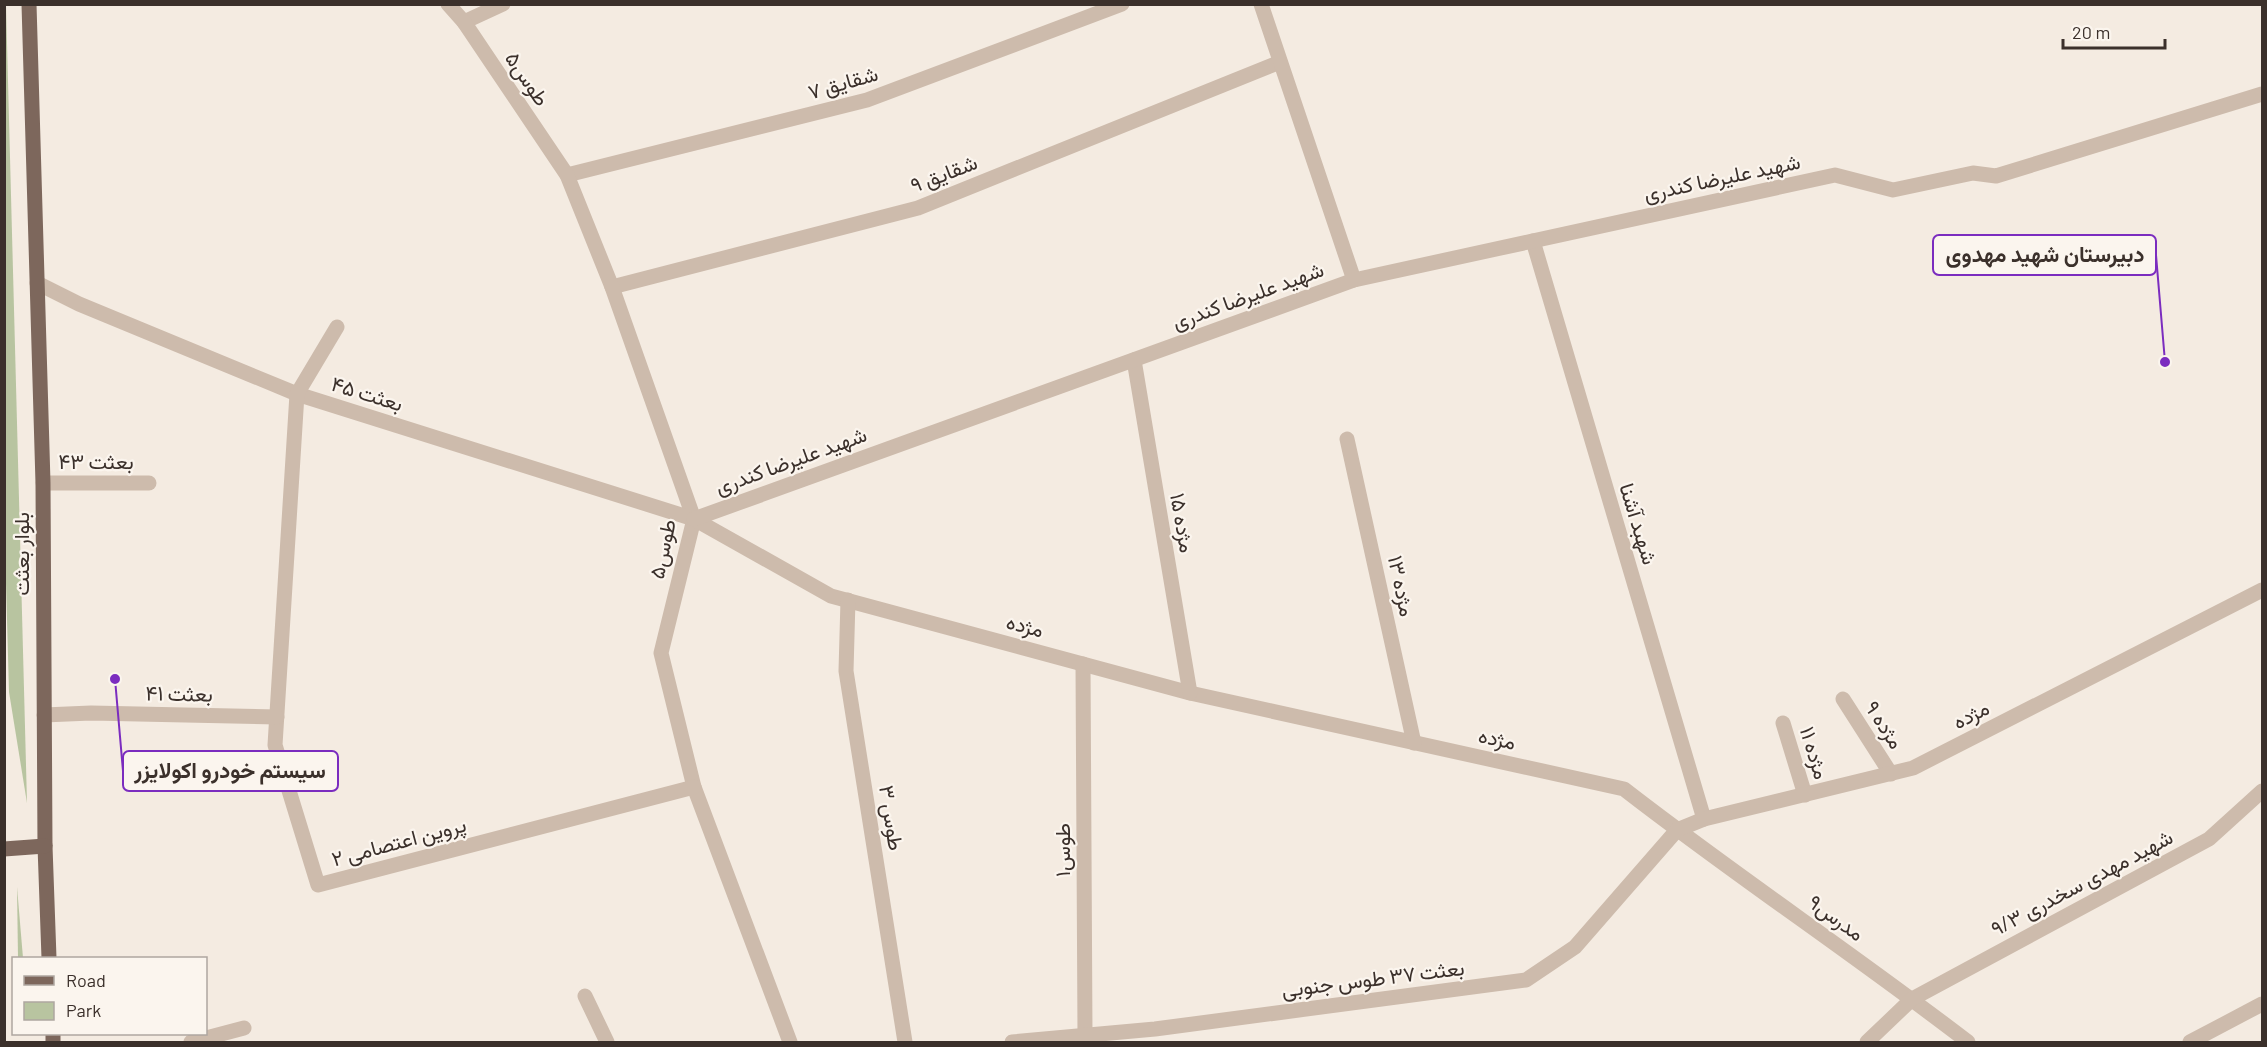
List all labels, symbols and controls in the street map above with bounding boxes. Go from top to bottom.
scale bar [2063,12,2165,50]
text: 20 m [2072,21,2110,43]
street label: طوس۵ [499,46,555,111]
street label: شقایق ۷ [805,60,881,104]
street label: شقایق ۹ [907,148,981,198]
street label: شهید علیرضا کندری [1641,148,1803,207]
callout: دبیرستان شهید مهدوی [1933,235,2156,275]
text: دبیرستان شهید مهدوی [1946,240,2144,268]
street label: شهید علیرضا کندری [1168,256,1327,335]
street label: بعثت ۴۵ [328,370,406,416]
street label: شهید علیرضا کندری [711,421,870,500]
street label: بعثت ۴۳ [58,448,134,474]
street label: شهبد آشنا [1613,480,1664,568]
street label: مژده ۱۵ [1164,491,1201,555]
street label: بلوار بعثت [8,512,35,596]
street label: طوس۵ [643,517,682,581]
street label: مژده ۱۳ [1382,553,1421,619]
street label: مژده [1003,608,1047,643]
street label: بعثت ۴۱ [145,679,213,707]
street label: مژده [1948,694,1994,735]
street label: مژده ۹ [1859,696,1910,754]
street label: مژده [1476,721,1518,756]
street label: مژده ۱۱ [1794,723,1835,783]
callout: سیستم خودرو اکولایزر [123,751,338,791]
text: سیستم خودرو اکولایزر [133,756,326,785]
street label: طوس ۳ [873,783,910,853]
street label: پروین اعتصامی ۲ [329,811,469,873]
street label: طوس۱ [1049,823,1076,877]
street label: شهید مهدی سخدری ۹/۳ [1986,823,2177,942]
street label: مدرس۹ [1803,888,1870,947]
street label: بعثت ۳۷ طوس جنوبی [1280,954,1466,1003]
legend [12,957,207,1035]
text: Road [66,969,106,991]
text: Park [66,999,101,1021]

